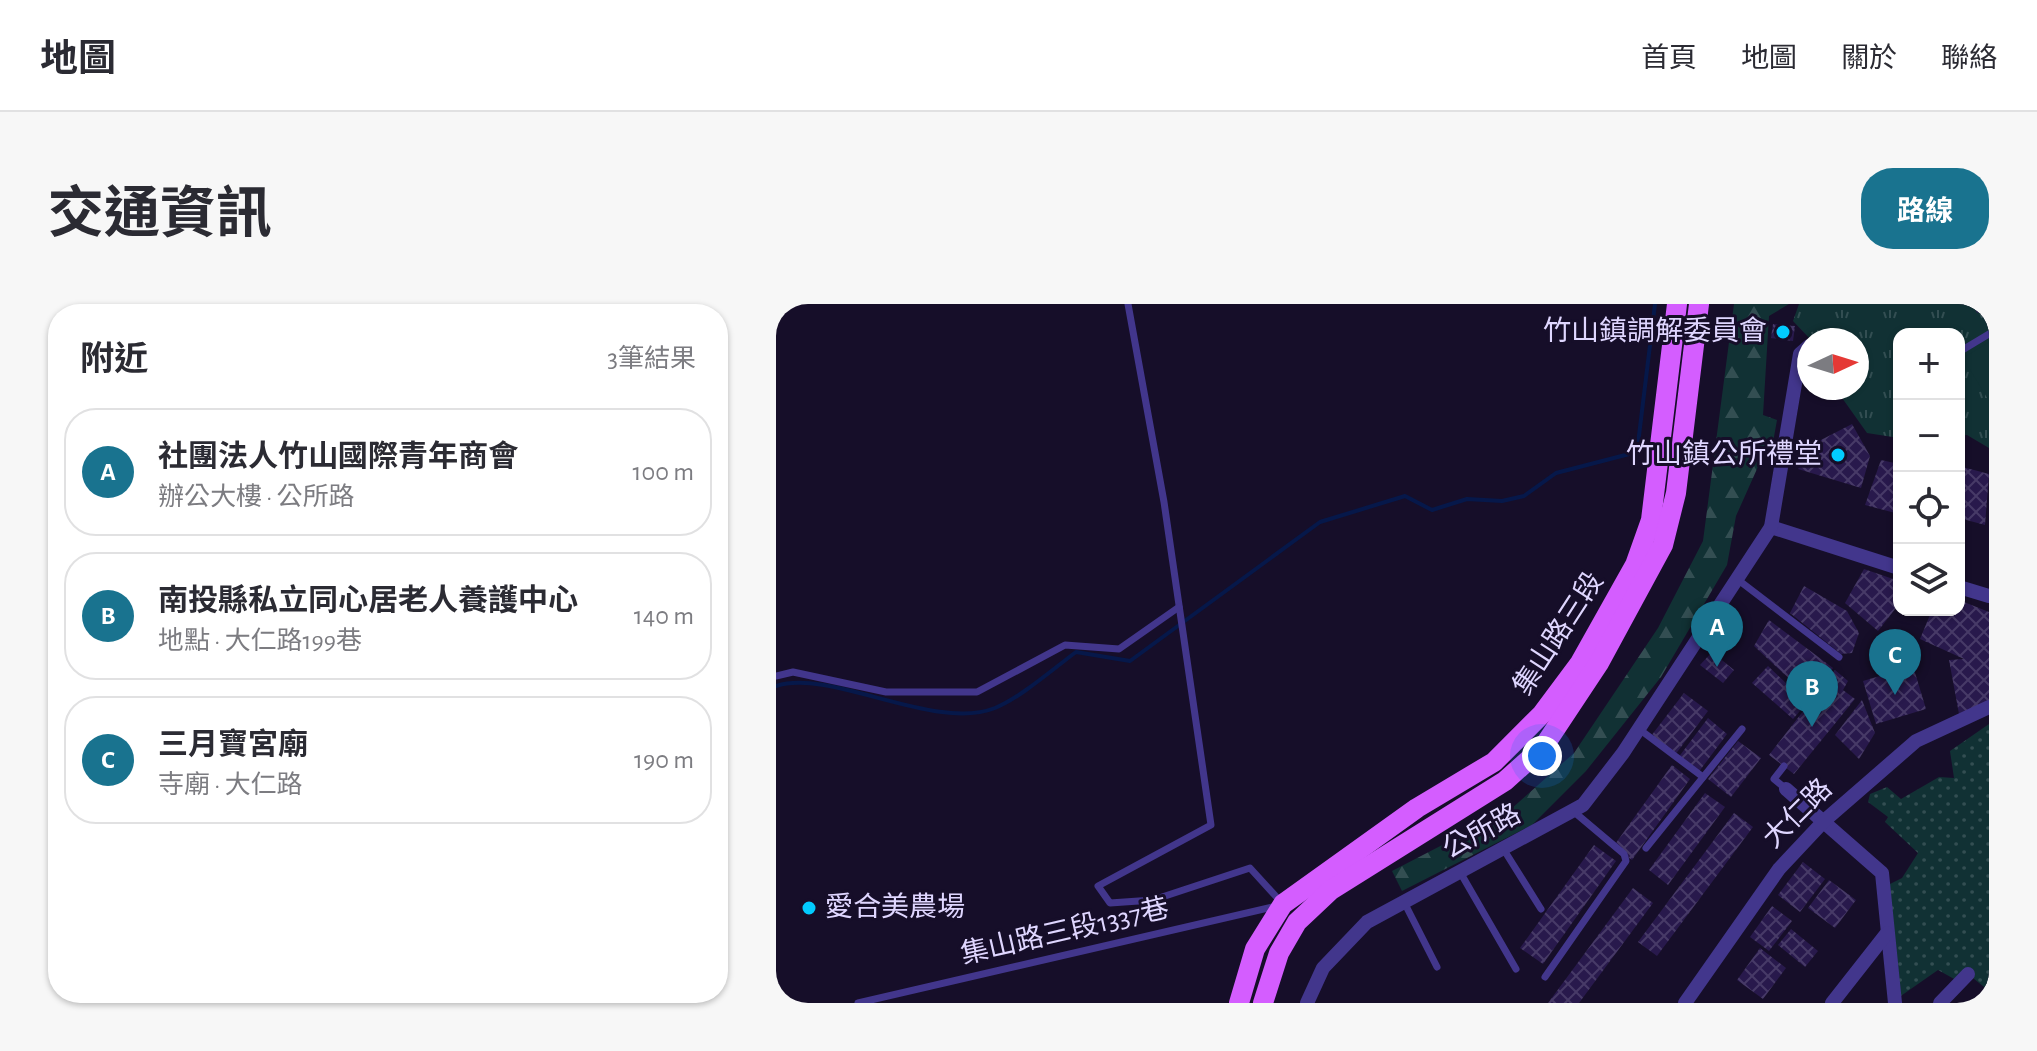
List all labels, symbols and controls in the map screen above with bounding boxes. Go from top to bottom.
text: 地圖 [40,41,116,79]
text: 首頁 [1641,45,1697,73]
text: 地圖 [1741,45,1797,73]
text: 關於 [1841,45,1897,73]
text: 聯絡 [1941,45,1997,73]
button: 路線 [1861,168,1989,249]
text: 交通資訊 [48,187,272,243]
place label: 竹山鎮調解委員會 [1543,316,1767,346]
marker: 竹山鎮調解委員會 [1774,323,1792,341]
north arrow [1797,328,1869,400]
map controls [1893,328,1965,616]
button: + [1893,328,1965,400]
text: 附近 [80,343,148,377]
text: 3筆結果 [607,346,696,372]
button: − [1893,400,1965,472]
place label: 竹山鎮公所禮堂 [1626,439,1822,469]
text: 社團法人竹山國際青年商會 [158,442,518,472]
marker: 竹山鎮公所禮堂 [1829,446,1847,464]
text: A [100,459,116,485]
text: 100 m [633,459,694,485]
button: locate [1893,472,1965,544]
text: 辦公大樓 · 公所路 [158,484,355,510]
button: layers [1893,544,1965,616]
street label: 集山路三段 [1507,567,1609,700]
text: 南投縣私立同心居老人養護中心 [158,586,578,616]
pin: A [1691,601,1743,667]
text: B [100,603,116,629]
text: 140 m [634,603,694,629]
text: 地點 · 大仁路199巷 [158,628,362,654]
pin: C [1869,629,1921,695]
pin: B [1786,661,1838,727]
text: 三月寶宮廟 [158,730,308,760]
your location [1522,736,1562,776]
text: C [101,747,115,773]
text: 190 m [634,747,694,773]
text: 寺廟 · 大仁路 [158,772,303,798]
street label: 大仁路 [1757,773,1838,854]
street label: 公所路 [1437,798,1526,864]
place label: 愛合美農場 [825,892,965,922]
street label: 集山路三段1337巷 [958,893,1172,970]
marker: 愛合美農場 [800,899,818,917]

